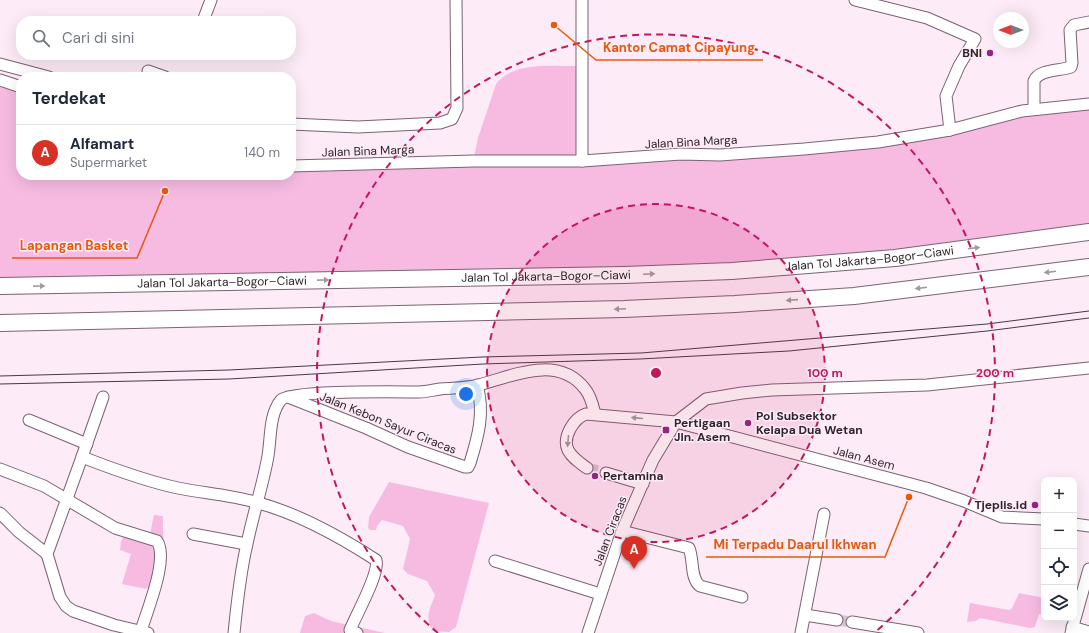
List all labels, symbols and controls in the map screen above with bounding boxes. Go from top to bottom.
north arrow [993,12,1029,48]
search box [16,16,296,60]
icon: search [30,27,52,49]
text: Cari di sini [62,28,134,48]
callout: Kantor Camat Cipayung [596,35,763,60]
text: Kantor Camat Cipayung [603,39,755,56]
place label: BNI [962,45,982,61]
marker: BNI [985,48,995,58]
text: Terdekat [32,87,106,109]
street label: Jalan Bina Marga [644,132,738,152]
text: Alfamart [70,134,134,154]
street label: Jalan Bina Marga [321,141,415,161]
text: A [40,144,50,161]
text: 140 m [244,144,280,161]
text: Supermarket [70,154,147,171]
callout: Lapangan Basket [12,233,137,258]
text: Lapangan Basket [20,237,128,254]
street label: Jalan Tol Jakarta–Bogor–Ciawi [784,242,955,275]
one-way arrow [968,245,980,251]
street label: Jalan Tol Jakarta–Bogor–Ciawi [461,267,631,286]
one-way arrow [1044,269,1056,275]
one-way arrow [643,270,655,277]
street label: Jalan Tol Jakarta–Bogor–Ciawi [137,273,307,292]
one-way arrow [317,277,330,283]
one-way arrow [33,282,45,289]
one-way arrow [915,284,927,291]
one-way arrow [786,296,798,303]
one-way arrow [613,306,626,312]
text: 100 m [807,365,843,381]
text: 200 m [976,365,1014,381]
centre of rings [649,366,663,380]
your location [456,384,476,404]
street label: Jalan Kebon Sayur Ciracas [317,388,459,458]
place label: Pol Subsektor Kelapa Dua Wetan [756,408,863,438]
one-way arrow [631,415,643,421]
place label: Pertigaan Jln. Asem [674,415,730,445]
marker: Pol Subsektor Kelapa Dua Wetan [743,418,753,428]
marker: Pertigaan Jln. Asem [661,425,671,435]
one-way arrow [564,435,571,447]
street label: Jalan Asem [831,442,897,474]
place label: Pertamina [603,468,663,484]
marker: Pertamina [590,471,600,481]
map controls [1041,477,1077,621]
button: + [1041,477,1077,513]
street label: Jalan Ciracas [589,494,631,568]
place label: Tjeplis.id [974,497,1027,513]
marker: Tjeplis.id [1030,500,1040,510]
button: − [1041,513,1077,549]
callout: Mi Terpadu Daarul Ikhwan [706,532,885,557]
pin: A [621,536,647,569]
text: Mi Terpadu Daarul Ikhwan [714,536,876,553]
button: locate [1041,549,1077,585]
button: layers [1041,585,1077,621]

